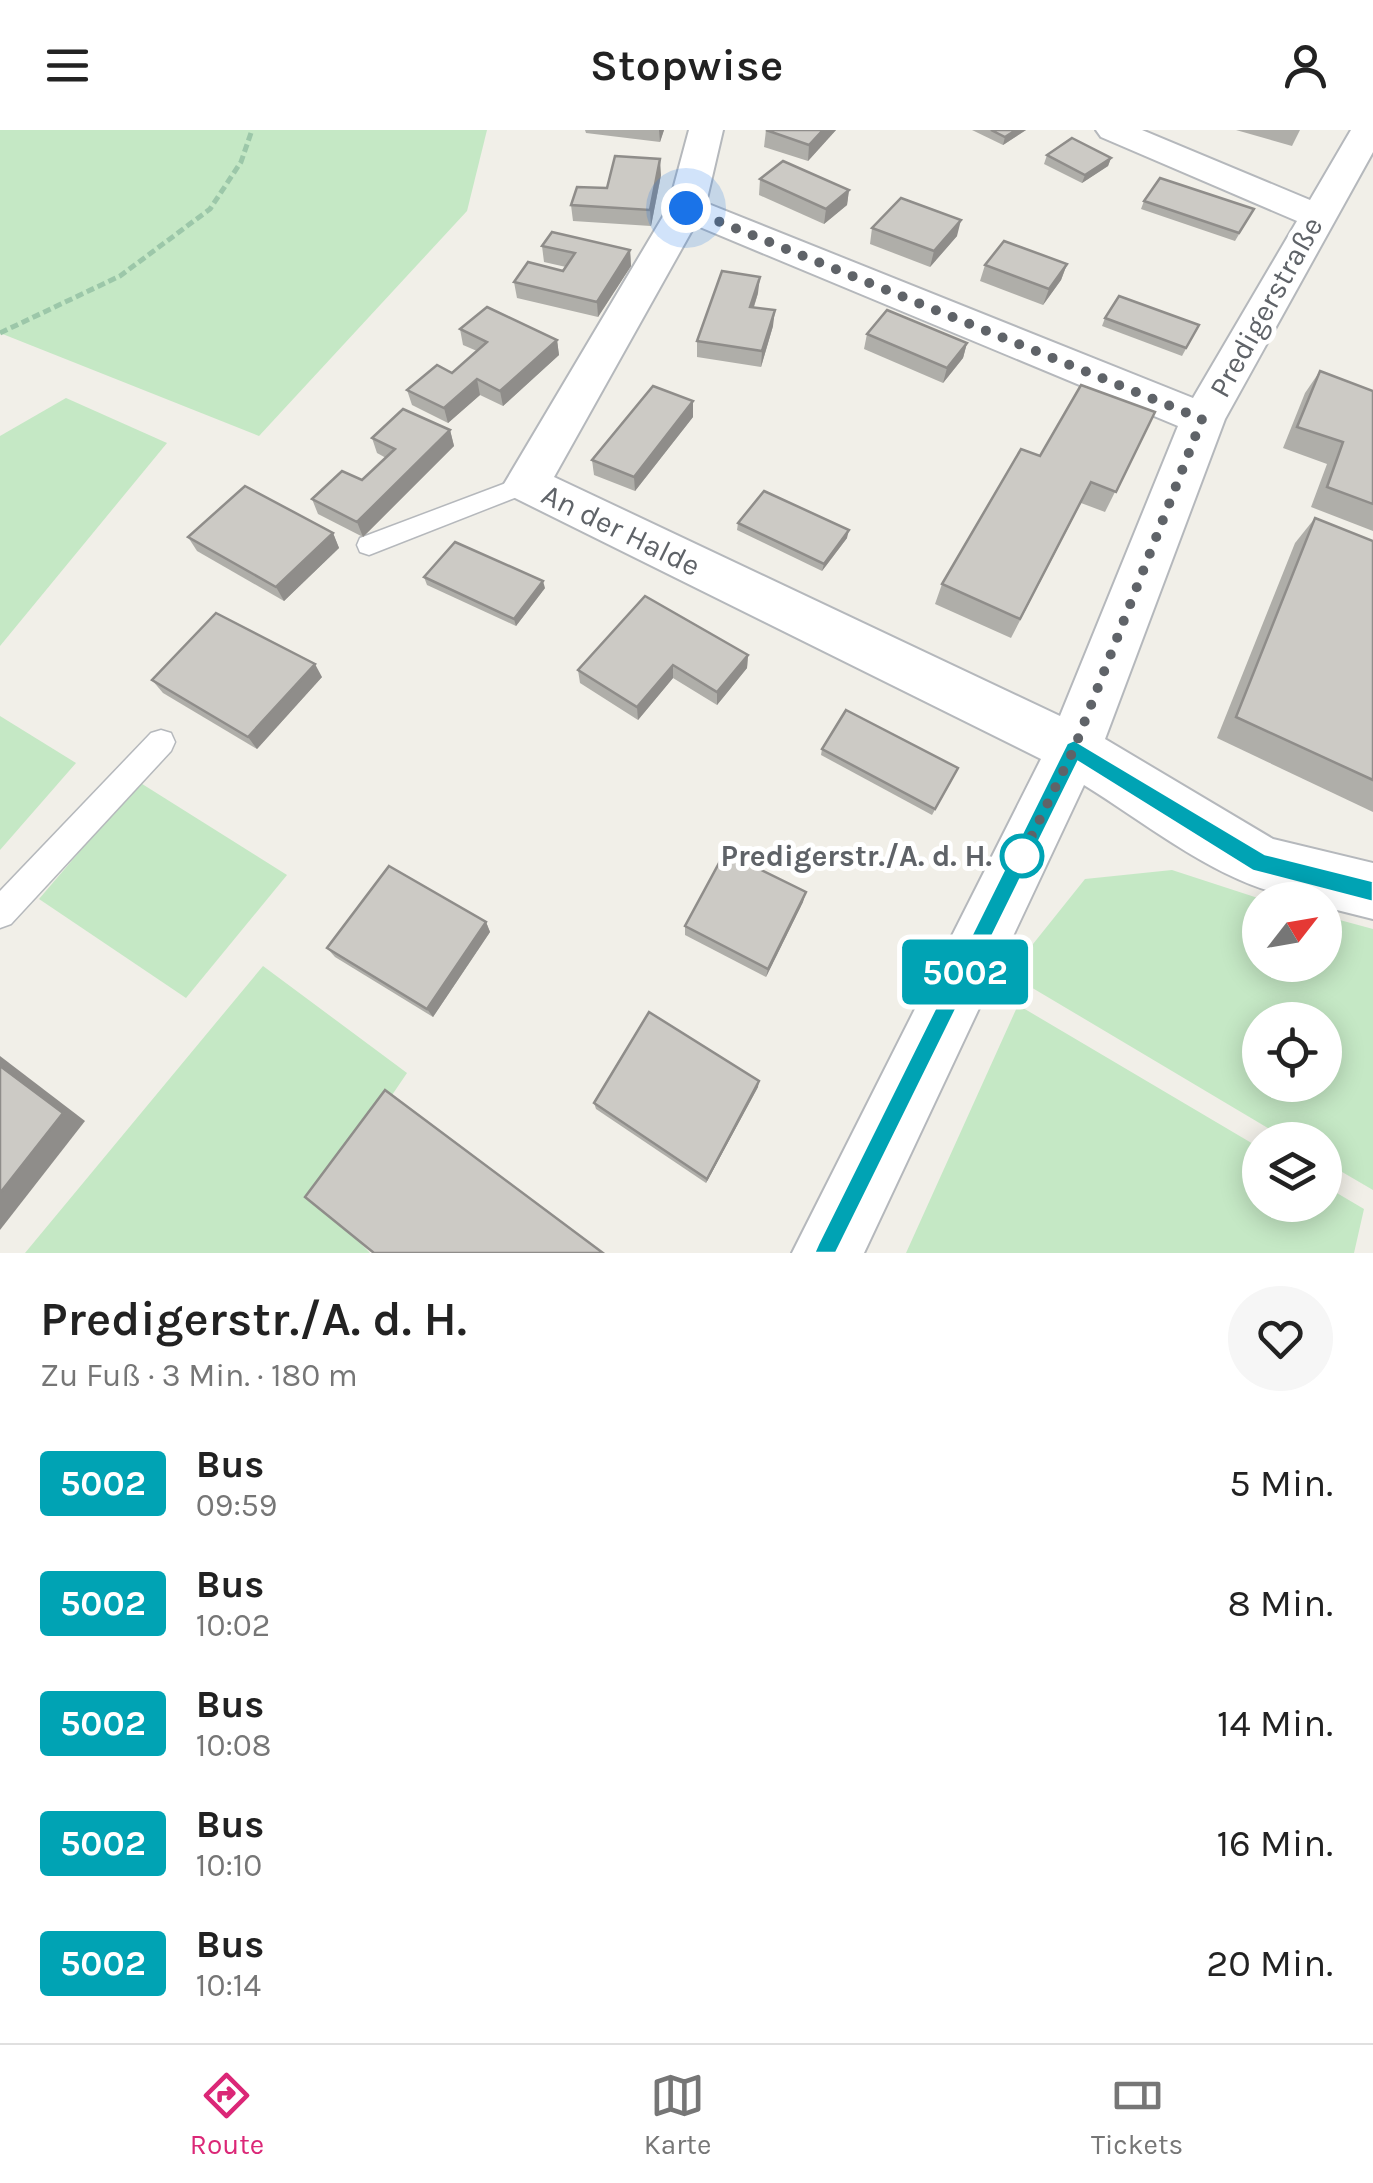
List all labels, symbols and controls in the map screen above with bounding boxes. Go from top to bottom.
icon: menu [40,38,95,93]
icon: person [1278,38,1333,93]
text: Stopwise [590,39,783,91]
your location [661,183,711,233]
street label: Predigerstraße [1202,210,1330,404]
street label: An der Halde [536,476,706,584]
marker: Predigerstr./A. d. H. [1001,835,1043,877]
place label: Predigerstr./A. d. H. [721,838,992,874]
north arrow [1242,882,1342,982]
map controls [1242,882,1342,1222]
line badge: 5002 [895,940,1035,1004]
text: 5002 [922,952,1008,993]
button: locate [1242,1002,1342,1102]
button: layers [1242,1122,1342,1222]
button: heart [1228,1286,1333,1391]
text: Predigerstr./A. d. H. [40,1291,467,1347]
text: Zu Fuß · 3 Min. · 180 m [40,1357,358,1394]
text: Bus [196,1442,264,1487]
text: 5 Min. [1229,1461,1333,1506]
text: 5002 [60,1463,146,1504]
text: 09:59 [196,1487,277,1524]
text: Bus [196,1562,264,1607]
text: 8 Min. [1227,1581,1333,1626]
text: 5002 [60,1583,146,1624]
text: 10:02 [196,1607,270,1644]
text: Bus [196,1682,264,1727]
text: 14 Min. [1217,1701,1333,1746]
text: 5002 [60,1703,146,1744]
text: 10:08 [196,1727,271,1764]
text: Bus [196,1802,264,1847]
text: 16 Min. [1216,1821,1333,1866]
text: 5002 [60,1823,146,1864]
text: 10:10 [196,1847,262,1884]
text: Bus [196,1922,264,1967]
text: 20 Min. [1206,1941,1333,1986]
text: 5002 [60,1943,146,1984]
text: 10:14 [196,1967,261,2004]
tab: Route [190,2068,264,2161]
tab: Karte [644,2068,711,2161]
tab: Tickets [1091,2068,1183,2161]

